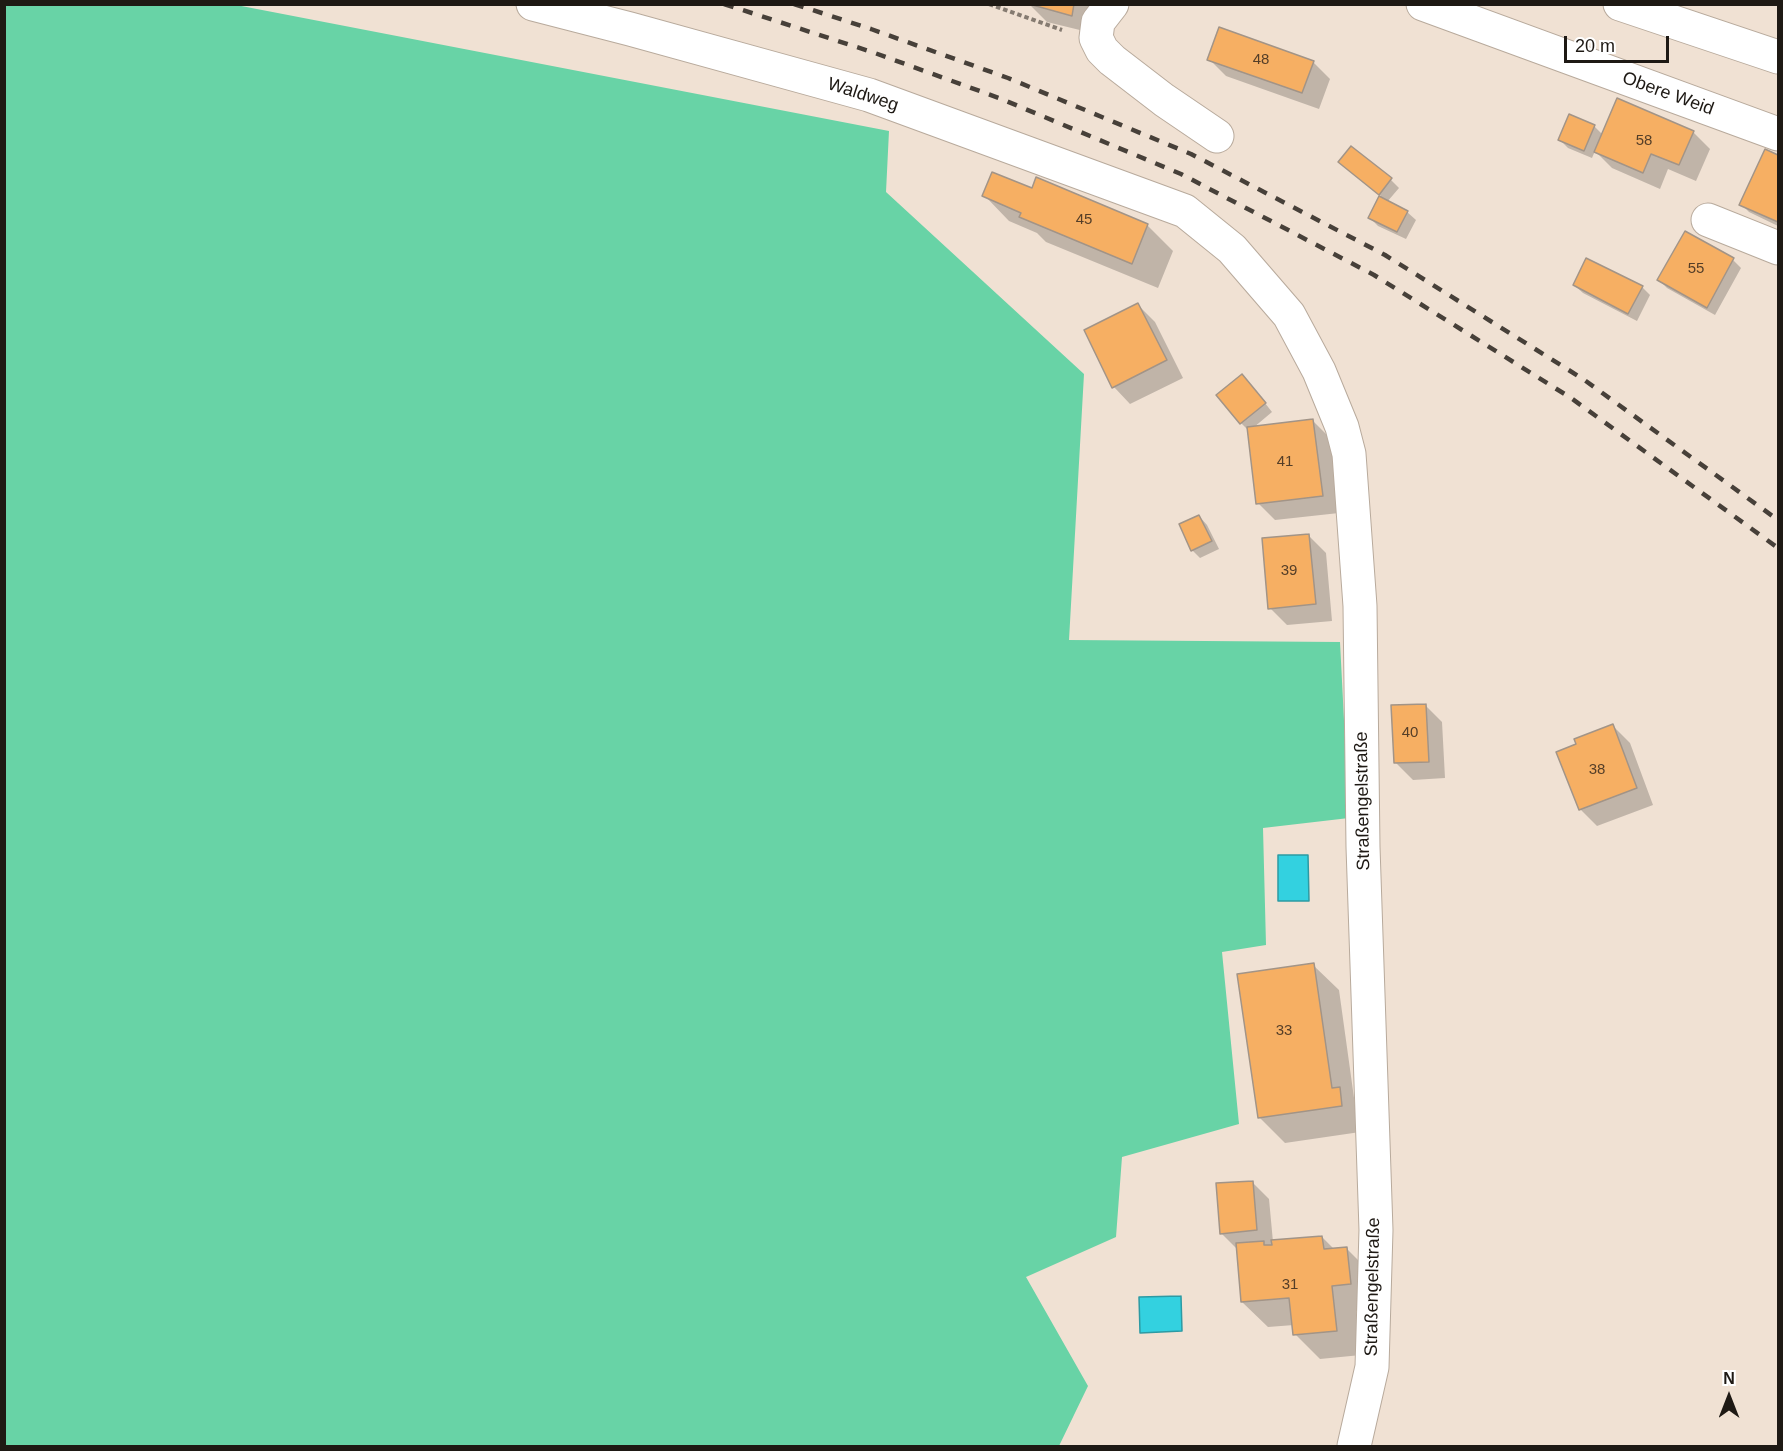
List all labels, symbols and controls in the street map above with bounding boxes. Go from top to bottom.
scale bar [1567,24,1672,62]
text: 20 m [1575,36,1615,56]
house number: 48 [1253,51,1269,69]
street label: Obere Weid [1619,67,1717,121]
street label: Waldweg [825,73,901,117]
house number: 58 [1636,132,1652,150]
house number: 45 [1076,211,1092,229]
house number: 55 [1688,260,1704,278]
house number: 41 [1277,453,1293,471]
house number: 39 [1281,562,1297,580]
house number: 40 [1402,724,1418,742]
street label: Straßengelstraße [1351,731,1375,871]
house number: 38 [1589,761,1605,779]
house number: 33 [1276,1022,1292,1040]
street label: Straßengelstraße [1361,1217,1385,1357]
house number: 31 [1282,1276,1298,1294]
north arrow [1699,1367,1759,1427]
text: N [1723,1370,1735,1387]

